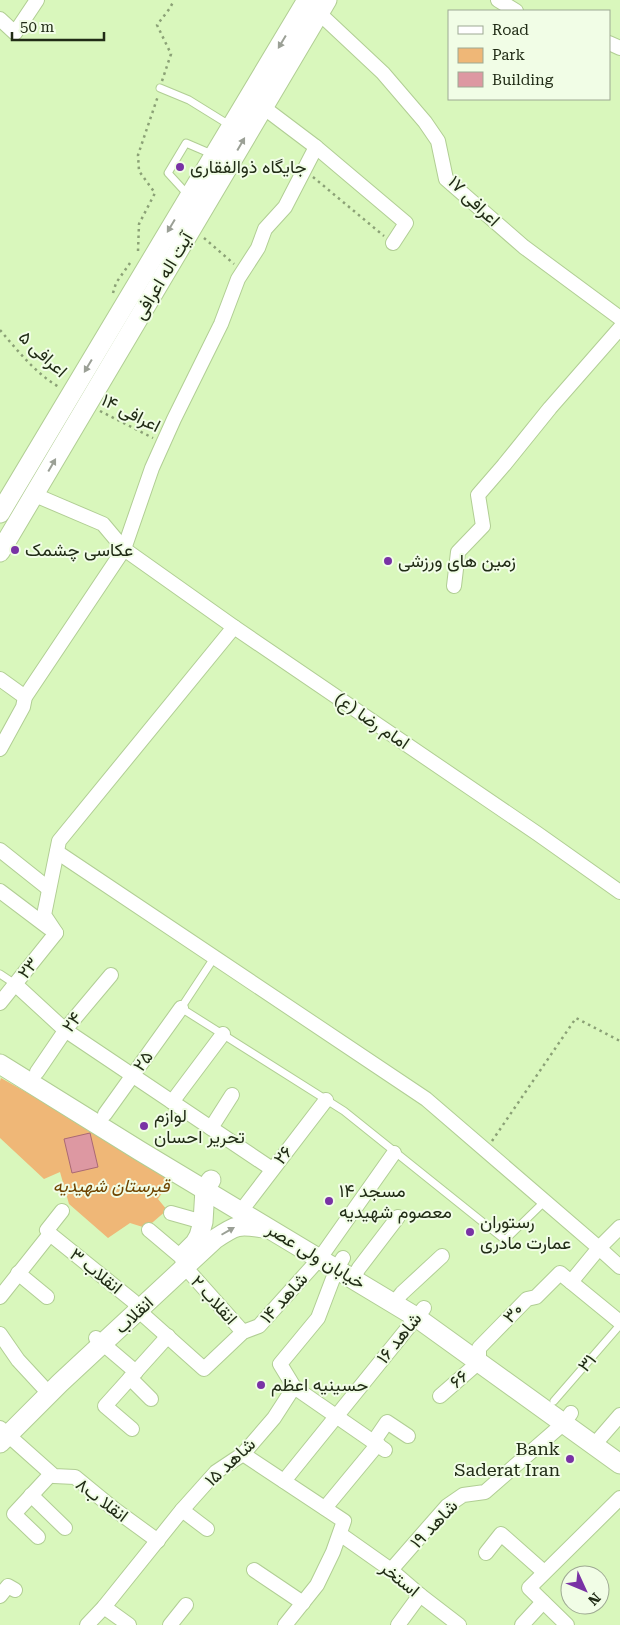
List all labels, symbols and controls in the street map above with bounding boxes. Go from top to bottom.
scale bar [12,10,105,42]
legend [448,10,610,100]
text: 50 m [20,18,55,36]
text: Road [492,21,529,39]
one-way arrow [277,35,286,48]
text: Park [492,46,526,64]
text: Building [492,71,554,89]
one-way arrow [237,138,246,151]
place label: جایگاه ذوالفقاری [190,156,307,178]
marker: جایگاه ذوالفقاری [174,161,186,173]
street label: اعرافی ۱۷ [443,171,505,231]
one-way arrow [167,220,176,233]
street label: آیت اله اعرافی [128,227,199,324]
street label: اعرافی ۵ [14,326,72,382]
one-way arrow [84,359,93,372]
street label: اعرافی ۱۴ [98,389,164,437]
one-way arrow [48,458,56,473]
place label: عکاسی چشمک [25,539,133,562]
marker: عکاسی چشمک [9,544,21,556]
place label: زمین های ورزشی [398,550,516,572]
marker: زمین های ورزشی [382,555,394,567]
street label: امام رضا (ع) [330,688,414,755]
street label: ۲۳ [13,953,42,983]
street label: ۲۴ [57,1008,86,1036]
street label: ۲۵ [128,1046,157,1075]
place label: لوازم تحریر احسان [154,1105,245,1148]
marker: لوازم تحریر احسان [138,1120,150,1132]
street label: ۲۶ [269,1141,297,1168]
park label: قبرستان شهیدیه [53,1175,171,1197]
place label: مسجد ۱۴ معصوم شهیدیه [339,1180,452,1224]
marker: مسجد ۱۴ معصوم شهیدیه [323,1195,335,1207]
place label: رستوران عمارت مادری [480,1211,571,1254]
street label: خیابان ولی عصر [262,1217,369,1294]
marker: رستوران عمارت مادری [464,1226,476,1238]
one-way arrow [220,1227,235,1235]
street label: انقلاب ۳ [66,1243,127,1298]
street label: شاهد ۱۴ [255,1268,312,1327]
street label: انقلاب ۲ [187,1271,242,1329]
street label: انقلاب [110,1292,157,1338]
street label: ۳۰ [498,1298,527,1327]
street label: شاهد ۱۶ [372,1308,425,1367]
street label: ۳۱ [573,1349,600,1376]
street label: ۶۶ [445,1365,472,1392]
place label: حسینیه اعظم [271,1374,368,1397]
marker: حسینیه اعظم [255,1379,267,1391]
street label: شاهد ۱۵ [200,1433,259,1490]
place label: Bank Saderat Iran [454,1438,560,1480]
marker: Bank Saderat Iran [564,1453,576,1465]
street label: انقلا ب۸ [72,1473,133,1526]
street label: شاهد ۱۹ [405,1495,462,1552]
street label: استخر [375,1556,424,1601]
north arrow [560,1565,610,1615]
text: N [585,1590,604,1609]

